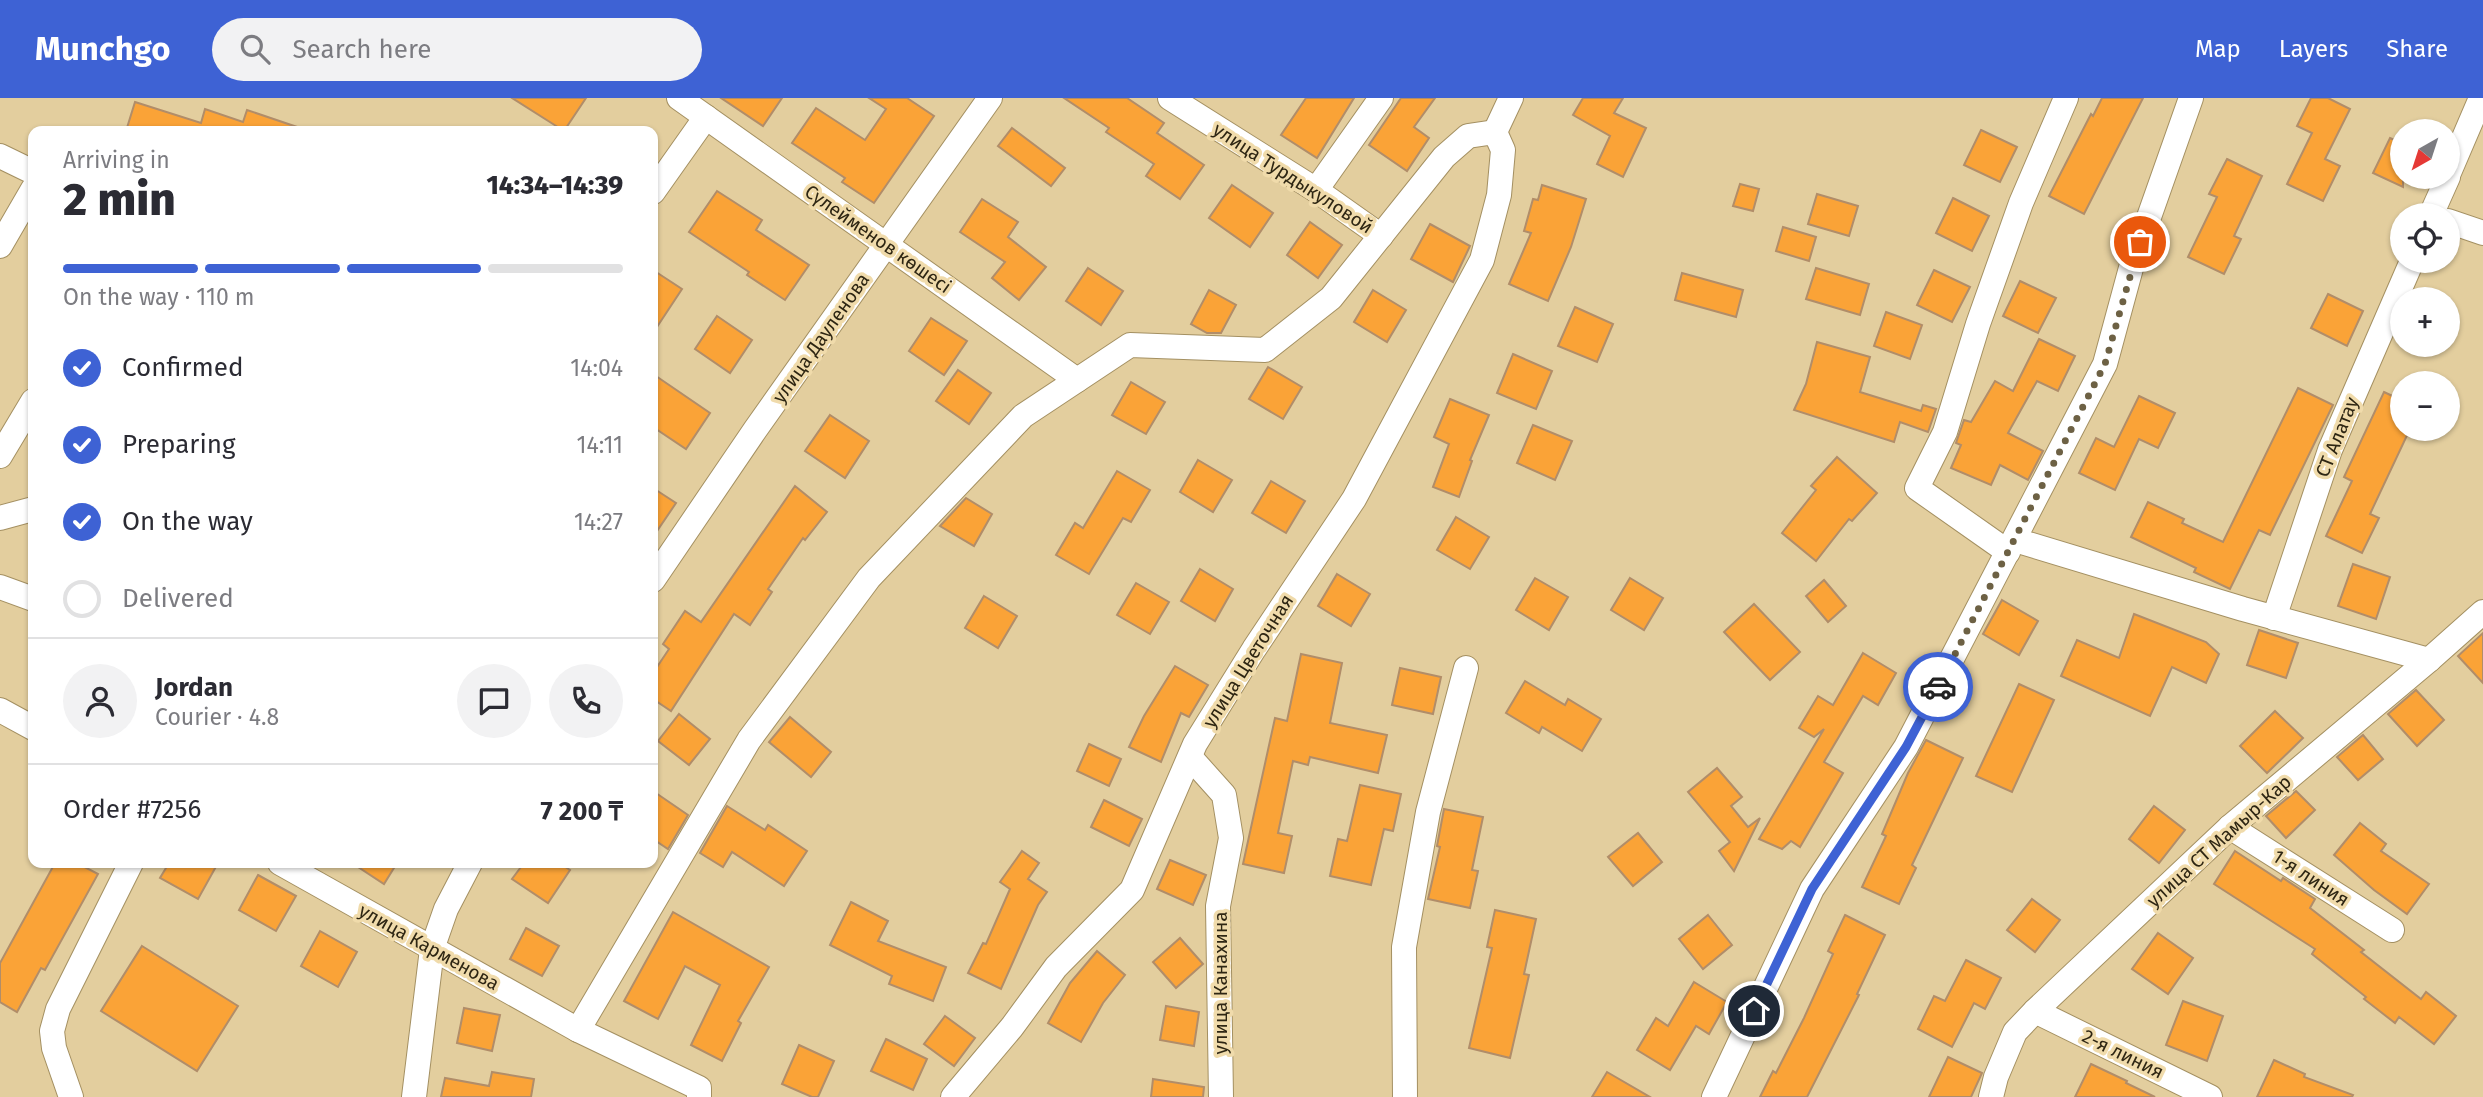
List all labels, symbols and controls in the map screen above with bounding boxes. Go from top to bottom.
search box [212,18,702,81]
text: Munchgo [35,29,170,69]
icon: search [236,30,274,68]
text: Search here [292,34,431,65]
text: Map [2195,35,2241,63]
text: Layers [2279,35,2348,63]
text: Share [2386,35,2448,63]
street label: улица Турдыкуловой [1209,118,1377,238]
north arrow [2390,119,2460,189]
map controls [2390,119,2460,441]
text: Arriving in [63,146,170,174]
text: 14:34–14:39 [487,170,623,201]
text: 2 min [63,172,176,227]
street label: Сүлейменов көшесі [800,180,956,298]
button: locate [2390,203,2460,273]
pin [2110,212,2170,272]
icon: bag [2121,223,2159,261]
street label: улица Дауленова [768,269,874,407]
text: On the way · 110 m [63,283,255,311]
button: + [2390,287,2460,357]
icon: check [63,349,101,387]
text: Confirmed [122,352,243,383]
text: 14:04 [570,354,623,382]
button: − [2390,371,2460,441]
street label: СТ Алатау [2311,393,2364,480]
icon: check [63,426,101,464]
text: Preparing [122,429,235,460]
text: 14:11 [577,431,623,459]
icon: check [63,503,101,541]
text: On the way [122,506,253,537]
text: 14:27 [574,508,623,536]
text: Delivered [122,583,234,614]
street label: улица Цветочная [1198,590,1298,732]
courier [1903,652,1973,722]
button: person [63,664,137,738]
button: chat [457,664,531,738]
button: phone [549,664,623,738]
icon: car [1919,668,1957,706]
text: Jordan [155,672,233,703]
text: Courier · 4.8 [155,703,279,731]
street label: улица СТ Мамыр-Кар [2142,770,2296,912]
text: Order #7256 [63,794,201,825]
text: 7 200 ₸ [540,796,623,827]
street label: 1-я линия [2268,845,2354,911]
street label: улица Карменова [355,899,503,995]
street label: улица Канахина [1209,911,1232,1055]
pin [1724,981,1784,1041]
icon: home [1735,992,1773,1030]
street label: 2-я линия [2079,1024,2167,1084]

